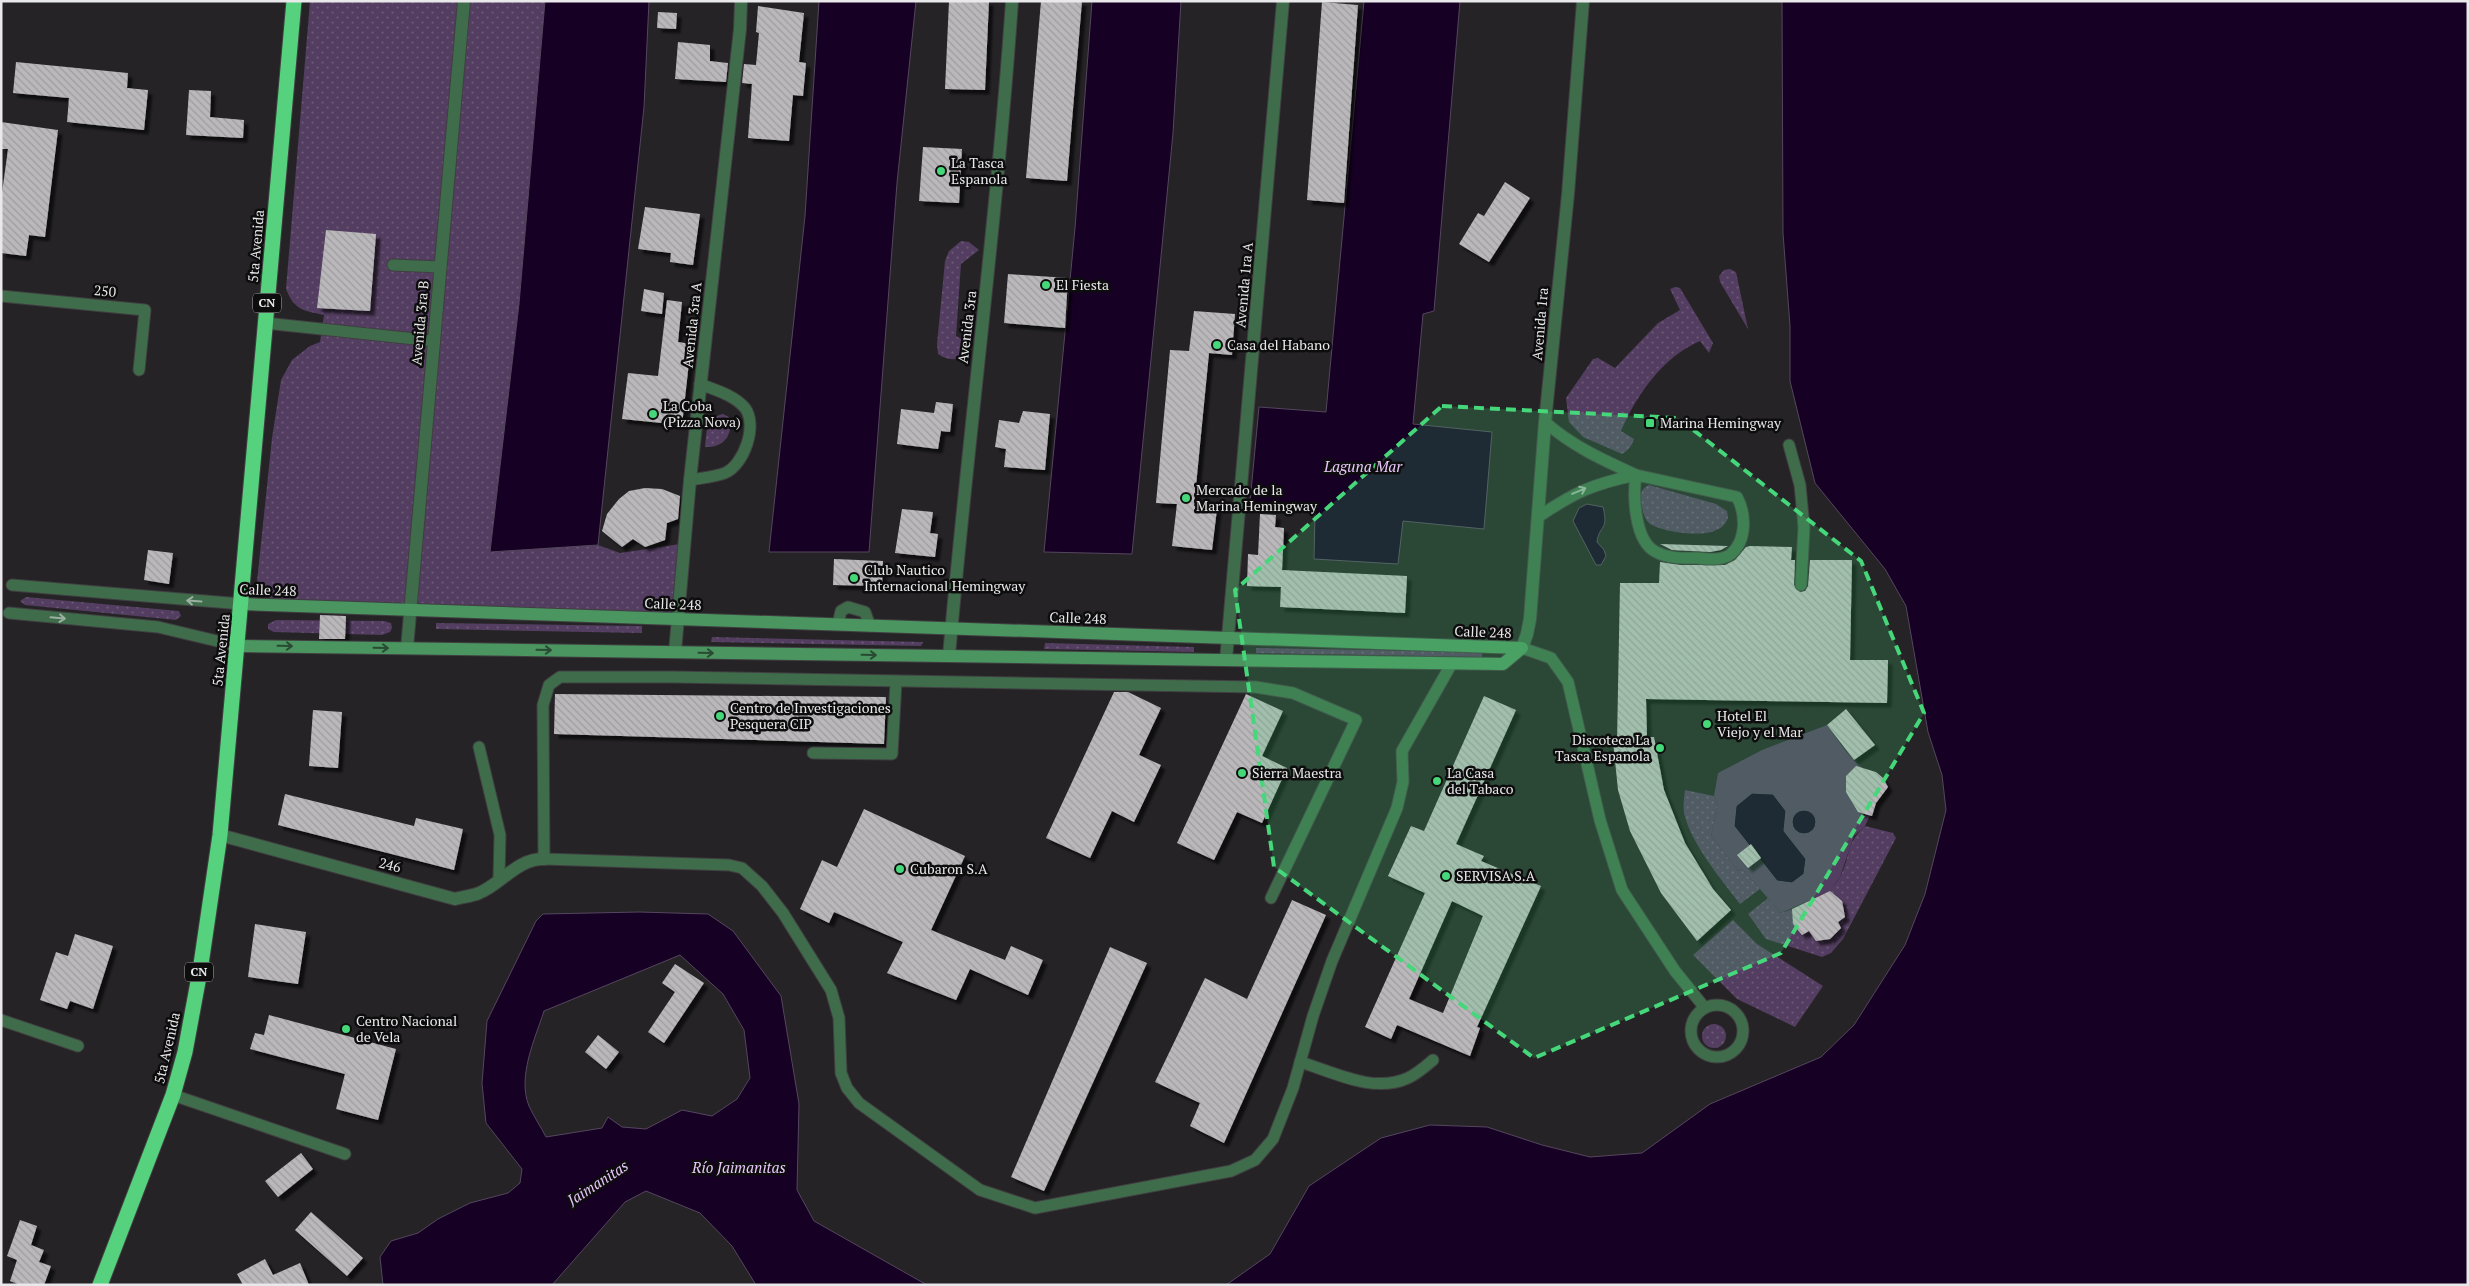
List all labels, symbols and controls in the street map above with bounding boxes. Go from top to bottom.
place label: La Tasca Espanola [951,153,1008,188]
marker: La Tasca Espanola [935,165,947,177]
street label: 5ta Avenida [243,209,268,283]
street label: Avenida 1ra A [1230,241,1257,329]
place label: El Fiesta [1056,275,1109,294]
marker: El Fiesta [1040,279,1052,291]
street label: 250 [93,280,117,301]
street label: Avenida 3ra B [406,280,433,366]
street label: Avenida 3ra A [678,281,705,369]
street label: Avenida 1ra [1527,287,1552,361]
street label: Avenida 3ra [953,289,980,364]
road number: CN [253,294,281,312]
place label: Casa del Habano [1227,335,1330,354]
marker: Casa del Habano [1211,339,1223,351]
place label: La Coba (Pizza Nova) [663,396,741,431]
marker: La Coba (Pizza Nova) [647,408,659,420]
place label: Marina Hemingway [1660,413,1782,432]
marker: Marina Hemingway [1644,417,1656,429]
water label: Laguna Mar [1323,456,1403,476]
place label: Mercado de la Marina Hemingway [1196,480,1318,515]
one-way arrow [1571,486,1586,496]
marker: Mercado de la Marina Hemingway [1180,492,1192,504]
place label: Club Nautico Internacional Hemingway [864,560,1026,595]
marker: Club Nautico Internacional Hemingway [848,572,860,584]
street label: Calle 248 [239,579,297,600]
street label: Calle 248 [644,593,702,614]
one-way arrow [186,596,202,605]
street label: Calle 248 [1049,607,1107,628]
one-way arrow [50,613,66,622]
street label: 5ta Avenida [207,613,234,687]
street label: Calle 248 [1454,621,1512,642]
one-way arrow [277,642,293,651]
one-way arrow [372,643,389,653]
one-way arrow [535,645,551,655]
one-way arrow [698,648,714,657]
one-way arrow [860,650,876,660]
place label: Centro de Investigaciones Pesquera CIP [730,698,891,733]
place label: Hotel El Viejo y el Mar [1717,706,1803,741]
marker: Centro de Investigaciones Pesquera CIP [714,710,726,722]
marker: Hotel El Viejo y el Mar [1701,718,1713,730]
place label: Discoteca La Tasca Espanola [1555,730,1650,765]
marker: Discoteca La Tasca Espanola [1654,742,1666,754]
place label: Sierra Maestra [1252,763,1342,782]
place label: La Casa del Tabaco [1447,763,1514,798]
marker: Sierra Maestra [1236,767,1248,779]
marker: La Casa del Tabaco [1431,775,1443,787]
street label: 246 [377,852,404,877]
place label: Cubaron S.A [910,859,988,878]
marker: Cubaron S.A [894,863,906,875]
place label: SERVISA S.A [1456,866,1536,885]
marker: SERVISA S.A [1440,870,1452,882]
road number: CN [185,962,213,982]
street label: 5ta Avenida [149,1010,184,1085]
place label: Centro Nacional de Vela [356,1011,457,1046]
marker: Centro Nacional de Vela [340,1023,352,1035]
water label: Jaimanitas [562,1155,632,1210]
water label: Río Jaimanitas [691,1157,786,1177]

